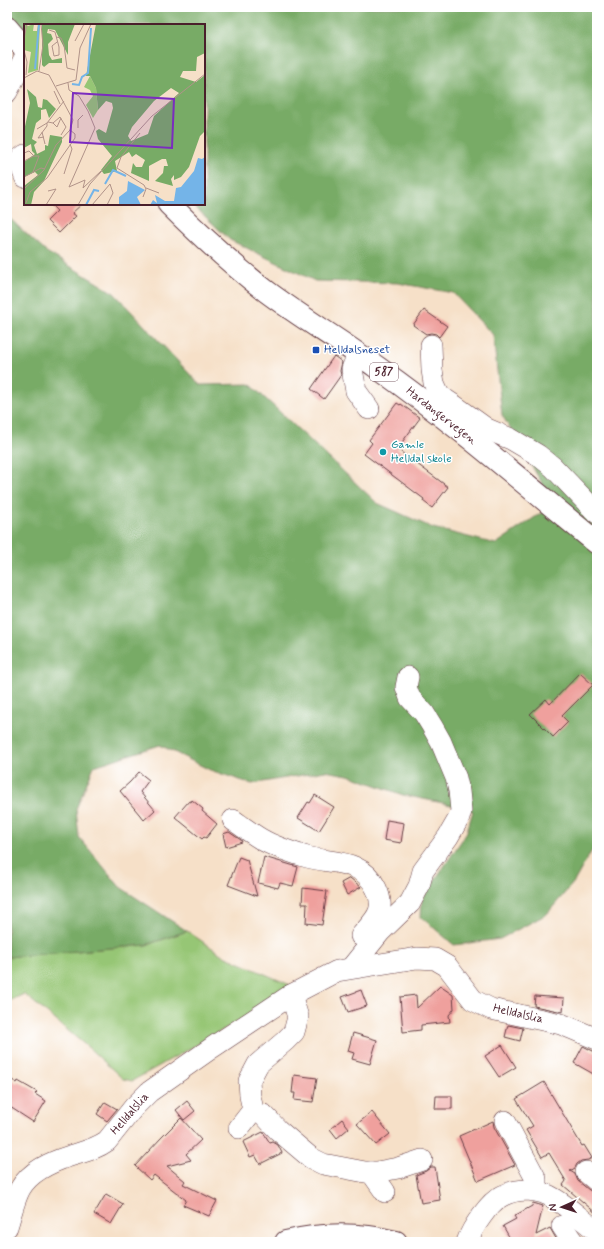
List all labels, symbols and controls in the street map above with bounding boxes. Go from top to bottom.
inset map [24,24,205,205]
place label: Helldalsneset [324,342,391,358]
marker: Helldalsneset [311,345,321,355]
road number: 587 [370,363,398,381]
street label: Hardangervegen [402,383,480,450]
place label: Gamle Helldal skole [391,437,452,467]
marker: Gamle Helldal skole [378,447,388,457]
street label: Helldalslia [491,1000,545,1028]
street label: Helldalslia [107,1089,153,1139]
north arrow [542,1187,582,1227]
text: N [546,1203,560,1211]

